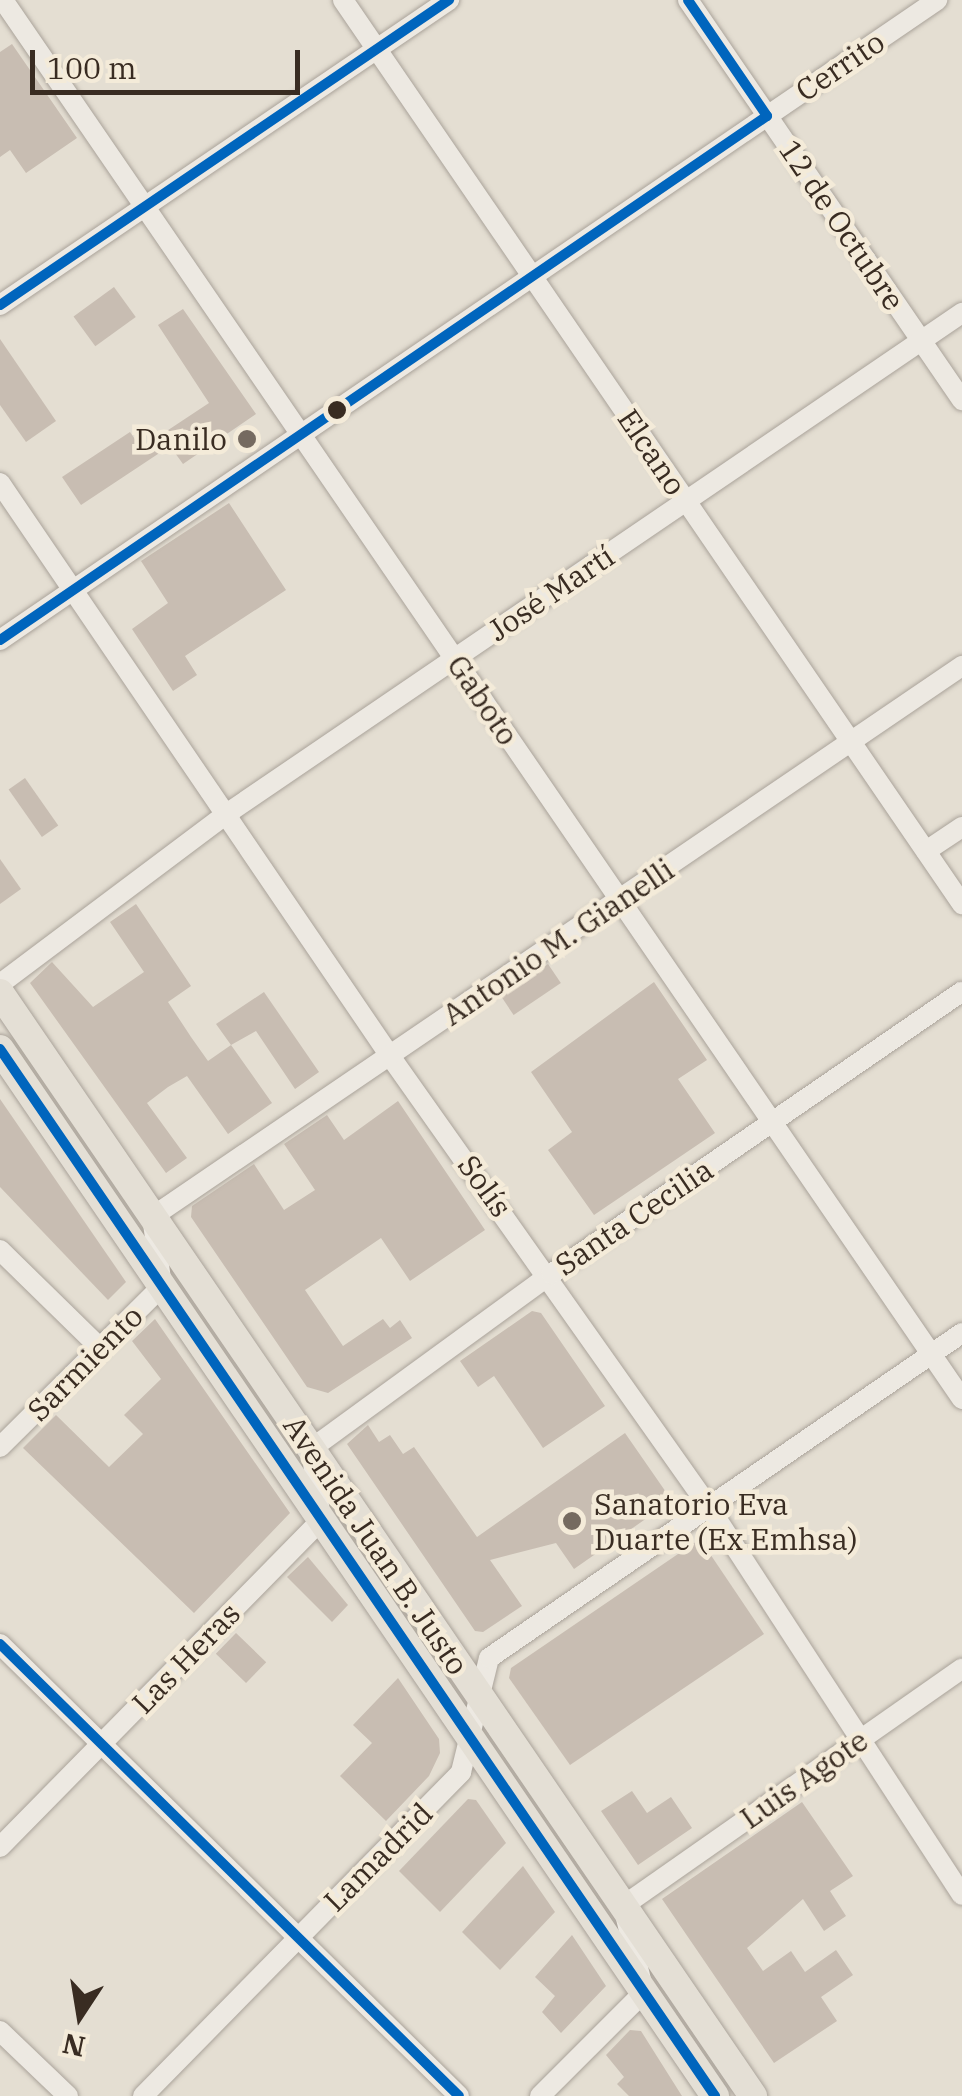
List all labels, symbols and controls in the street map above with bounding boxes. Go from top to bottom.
street label: Cerrito [789,23,891,109]
scale bar [35,30,305,92]
text: 100 m [47,48,137,87]
street label: 12 de Octubre [772,133,912,317]
unlabelled marker [327,400,347,420]
street label: Elcano [610,402,694,502]
place label: Danilo [135,421,227,457]
marker: Danilo [236,428,258,450]
street label: José Martí [481,538,621,648]
street label: Gaboto [440,648,526,752]
street label: Antonio M. Gianelli [436,851,680,1033]
street label: Solís [451,1148,519,1224]
street label: Santa Cecilia [548,1151,720,1283]
street label: Sarmiento [20,1298,150,1428]
street label: Avenida Juan B. Justo [276,1409,476,1681]
place label: Sanatorio Eva Duarte (Ex Emhsa) [594,1486,858,1556]
marker: Sanatorio Eva Duarte (Ex Emhsa) [559,1508,585,1534]
street label: Las Heras [124,1595,248,1721]
street label: Luis Agote [733,1722,875,1836]
street label: Lamadrid [316,1795,440,1919]
north arrow [30,1966,130,2066]
text: N [59,2025,88,2066]

